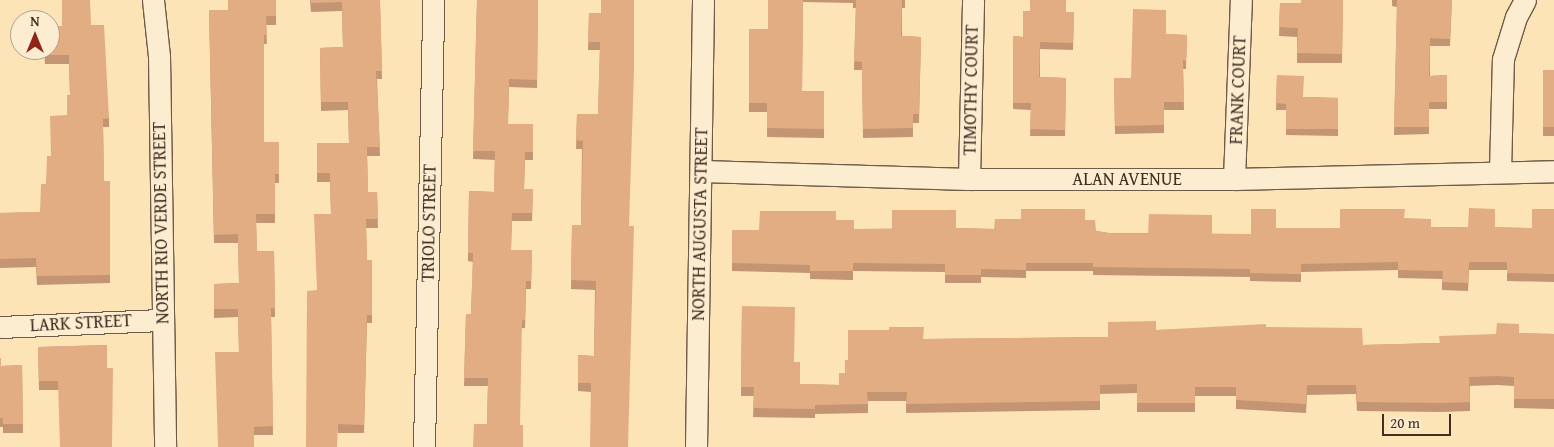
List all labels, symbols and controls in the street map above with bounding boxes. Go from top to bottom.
north arrow [10,10,60,60]
text: N [30,11,40,31]
street label: TIMOTHY COURT [959,24,983,156]
street label: FRANK COURT [1225,35,1251,145]
street label: NORTH RIO VERDE STREET [148,122,174,324]
street label: NORTH AUGUSTA STREET [688,127,712,321]
street label: TRIOLO STREET [417,164,441,282]
street label: ALAN AVENUE [1072,168,1182,190]
street label: LARK STREET [29,310,133,336]
scale bar [1384,404,1453,436]
text: 20 m [1390,412,1420,433]

